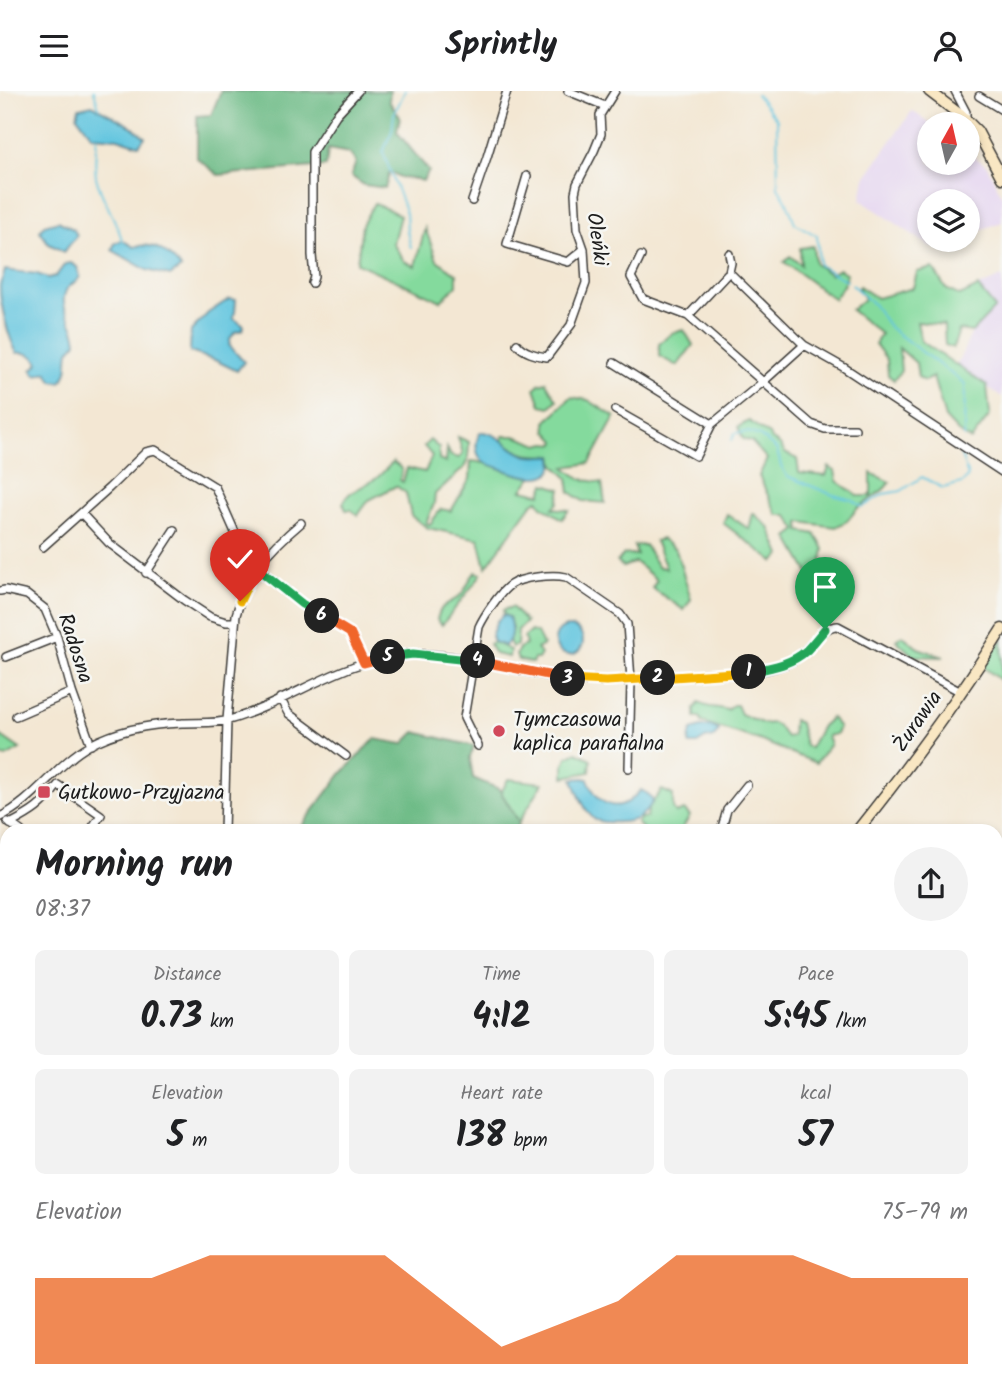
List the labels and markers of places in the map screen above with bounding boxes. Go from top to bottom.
pin [210,529,270,601]
pin [795,557,855,629]
pin: 6 [304,599,340,633]
pin: 5 [370,639,406,675]
pin: 4 [461,643,496,679]
pin: 1 [732,655,766,689]
pin: 3 [550,661,586,697]
pin: 2 [640,661,676,695]
place label: Tymczasowa kaplica parafialna [513,704,664,761]
marker: Tymczasowa kaplica parafialna [491,723,507,739]
place label: Gutkowo-Przyjazna [58,777,225,810]
marker: Gutkowo-Przyjazna [36,784,52,800]

